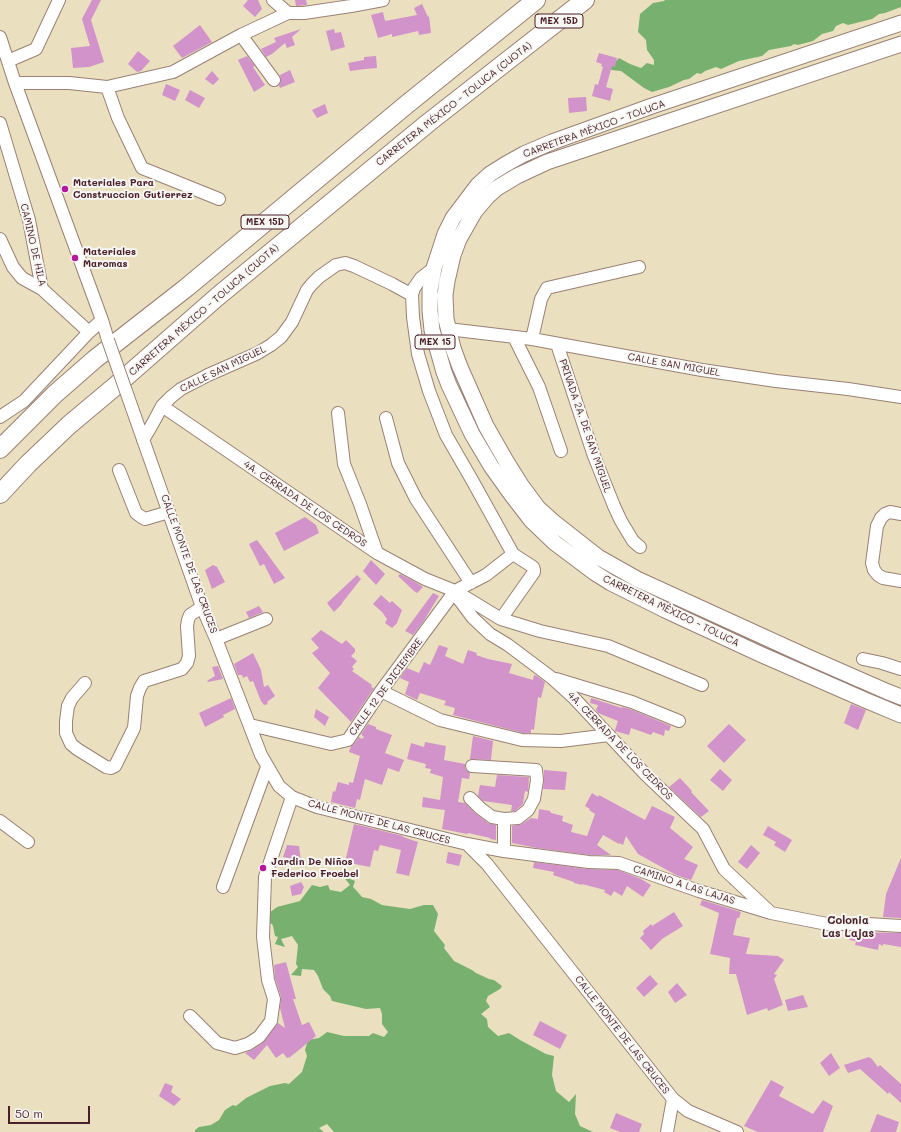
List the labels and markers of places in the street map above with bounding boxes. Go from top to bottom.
place label: Materiales Para Construccion Gutierrez [73,177,193,200]
marker: Materiales Para Construccion Gutierrez [60,184,70,194]
place label: Materiales Maromas [83,246,136,270]
marker: Materiales Maromas [70,253,80,263]
place label: Jardin De Niños Federico Froebel [271,856,359,880]
marker: Jardin De Niños Federico Froebel [258,863,268,873]

